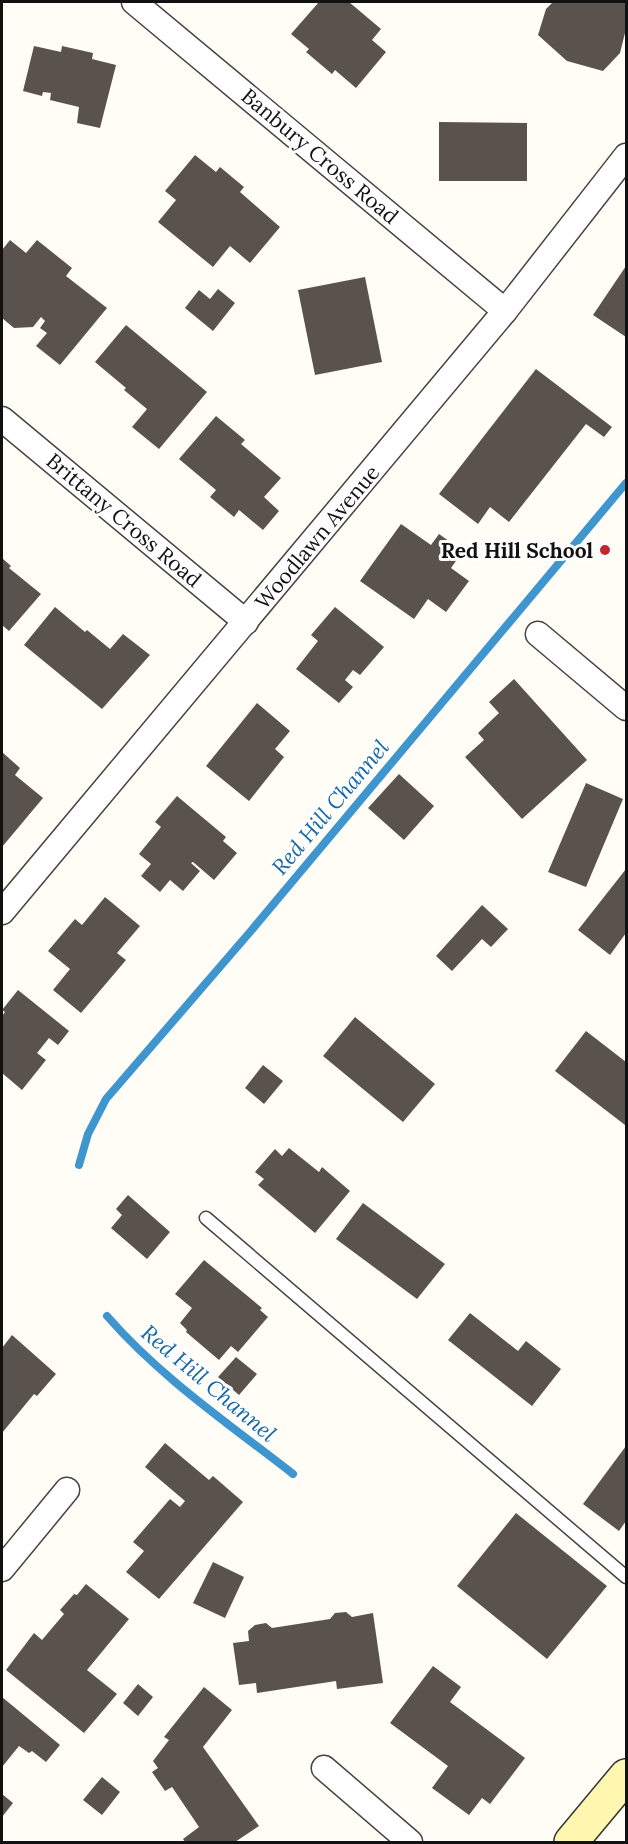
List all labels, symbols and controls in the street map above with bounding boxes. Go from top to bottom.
street label: Banbury Cross Road [236,82,404,230]
street label: Brittany Cross Road [41,447,207,593]
street label: Woodlawn Avenue [249,459,385,615]
place label: Red Hill School [441,537,593,564]
marker: Red Hill School [598,543,612,557]
water label: Red Hill Channel [265,734,395,880]
water label: Red Hill Channel [136,1318,282,1448]

